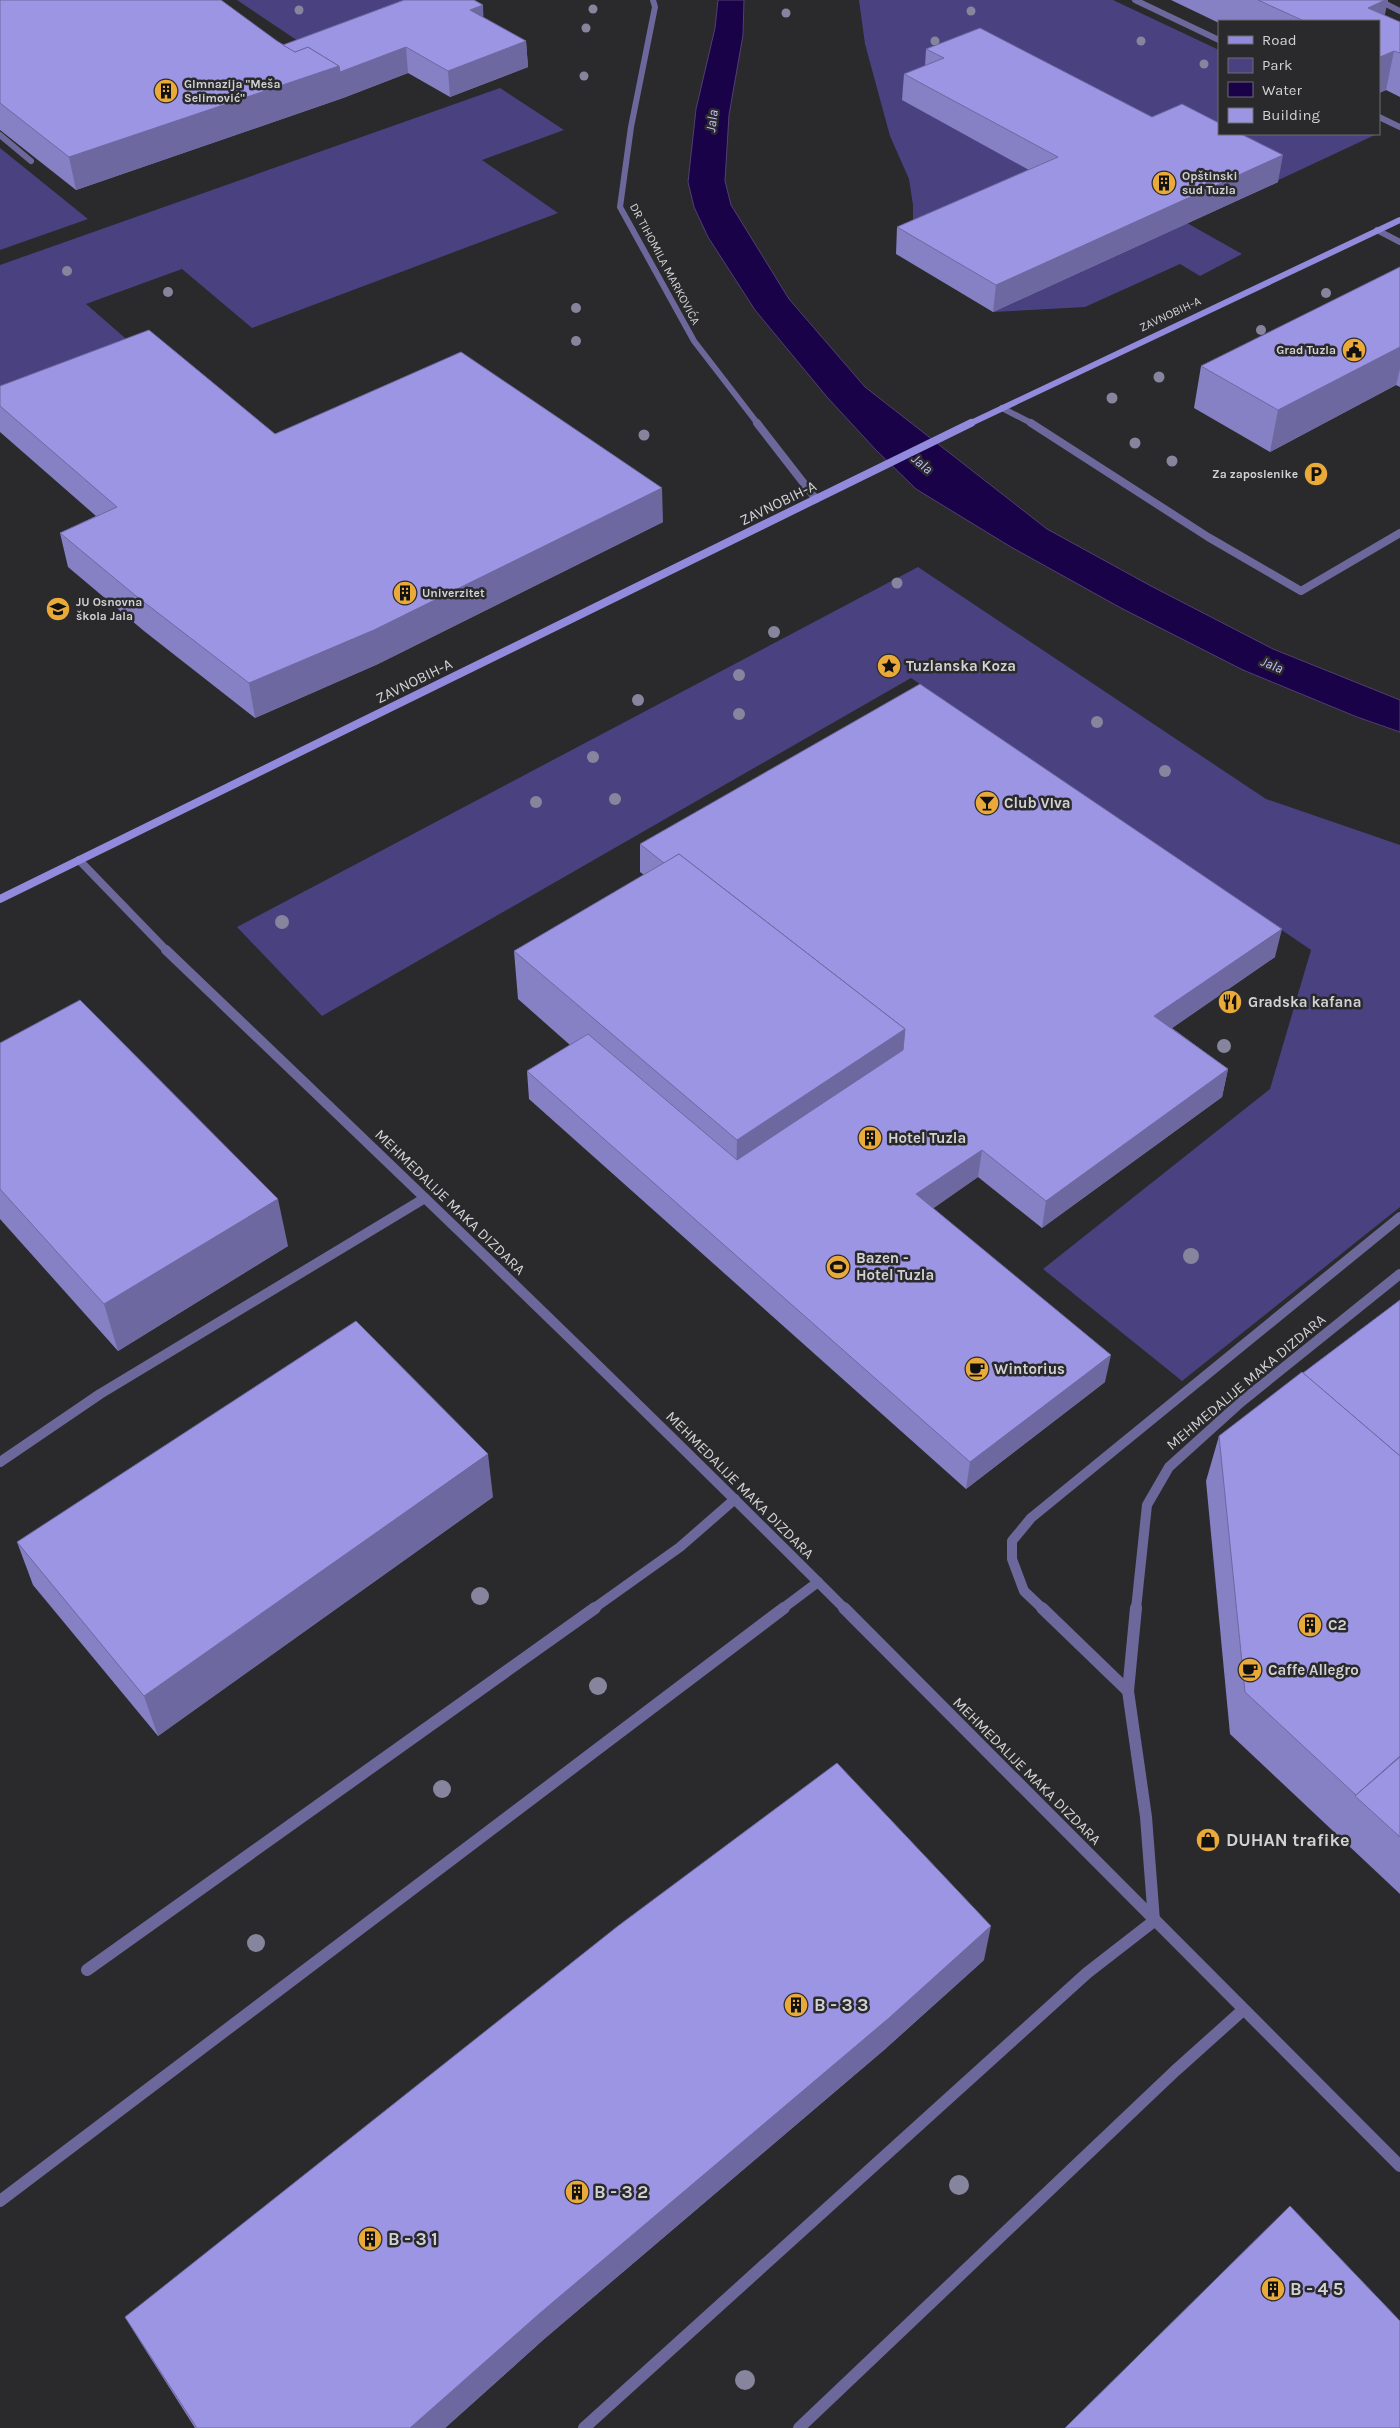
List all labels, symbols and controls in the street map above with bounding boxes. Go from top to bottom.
legend [1218,20,1380,135]
text: Road [1262,31,1297,49]
text: Park [1262,56,1292,74]
place label: GImnazija "Meša Selimović" [184,77,280,105]
building icon: GImnazija "Meša Selimović" [153,78,179,104]
text: Water [1262,81,1303,99]
text: Building [1262,106,1320,124]
water label: Jala [702,109,722,133]
place label: Opštinski sud Tuzla [1182,169,1237,197]
building icon: Opštinski sud Tuzla [1151,170,1177,196]
street label: DR TIHOMILA MARKOVIĆA [627,200,704,327]
street label: ZAVNOBIH-A [1137,294,1203,334]
public building icon: Grad Tuzla [1341,337,1367,363]
place label: Grad Tuzla [1276,343,1336,357]
water label: Jala [908,450,936,478]
parking icon: Za zaposlenike [1303,461,1329,487]
place label: Za zaposlenike [1212,467,1298,481]
street label: ZAVNOBIH-A [737,477,820,529]
building icon: Univerzitet [392,580,418,606]
place label: Univerzitet [422,586,485,600]
place label: JU Osnovna škola Jala [76,595,142,623]
school or university icon: JU Osnovna škola Jala [45,596,71,622]
place icon: Tuzlanska Koza [876,653,902,679]
water label: Jala [1258,653,1286,677]
street label: ZAVNOBIH-A [373,655,456,707]
place label: Tuzlanska Koza [906,657,1016,675]
bar icon: Club VIva [974,790,1000,816]
place label: Club VIva [1004,794,1071,812]
restaurant icon: Gradska kafana [1217,989,1243,1015]
place label: Gradska kafana [1248,993,1361,1011]
street label: MEHMEDALIJE MAKA DIZDARA [371,1125,529,1279]
building icon: Hotel Tuzla [857,1125,883,1151]
place label: Hotel Tuzla [888,1129,966,1147]
place label: Bazen - Hotel Tuzla [856,1249,934,1284]
sports icon: Bazen - Hotel Tuzla [825,1254,851,1280]
street label: MEHMEDALIJE MAKA DIZDARA [1163,1310,1329,1454]
cafe icon: Wintorius [964,1356,990,1382]
place label: Wintorius [994,1360,1065,1378]
street label: MEHMEDALIJE MAKA DIZDARA [662,1407,818,1563]
building icon: C2 [1297,1612,1323,1638]
place label: C2 [1328,1616,1347,1634]
cafe icon: Caffe Allegro [1237,1657,1263,1683]
place label: Caffe Allegro [1268,1661,1359,1679]
street label: MEHMEDALIJE MAKA DIZDARA [949,1693,1105,1849]
shop icon: DUHAN trafike [1195,1827,1221,1853]
place label: DUHAN trafike [1226,1829,1350,1851]
building icon: B - 3 3 [783,1992,809,2018]
place label: B - 3 3 [814,1994,868,2016]
building icon: B - 3 2 [564,2179,590,2205]
place label: B - 3 2 [594,2181,648,2203]
building icon: B - 3 1 [357,2226,383,2252]
place label: B - 3 1 [388,2228,438,2250]
building icon: B - 4 5 [1260,2276,1286,2302]
place label: B - 4 5 [1290,2278,1343,2300]

